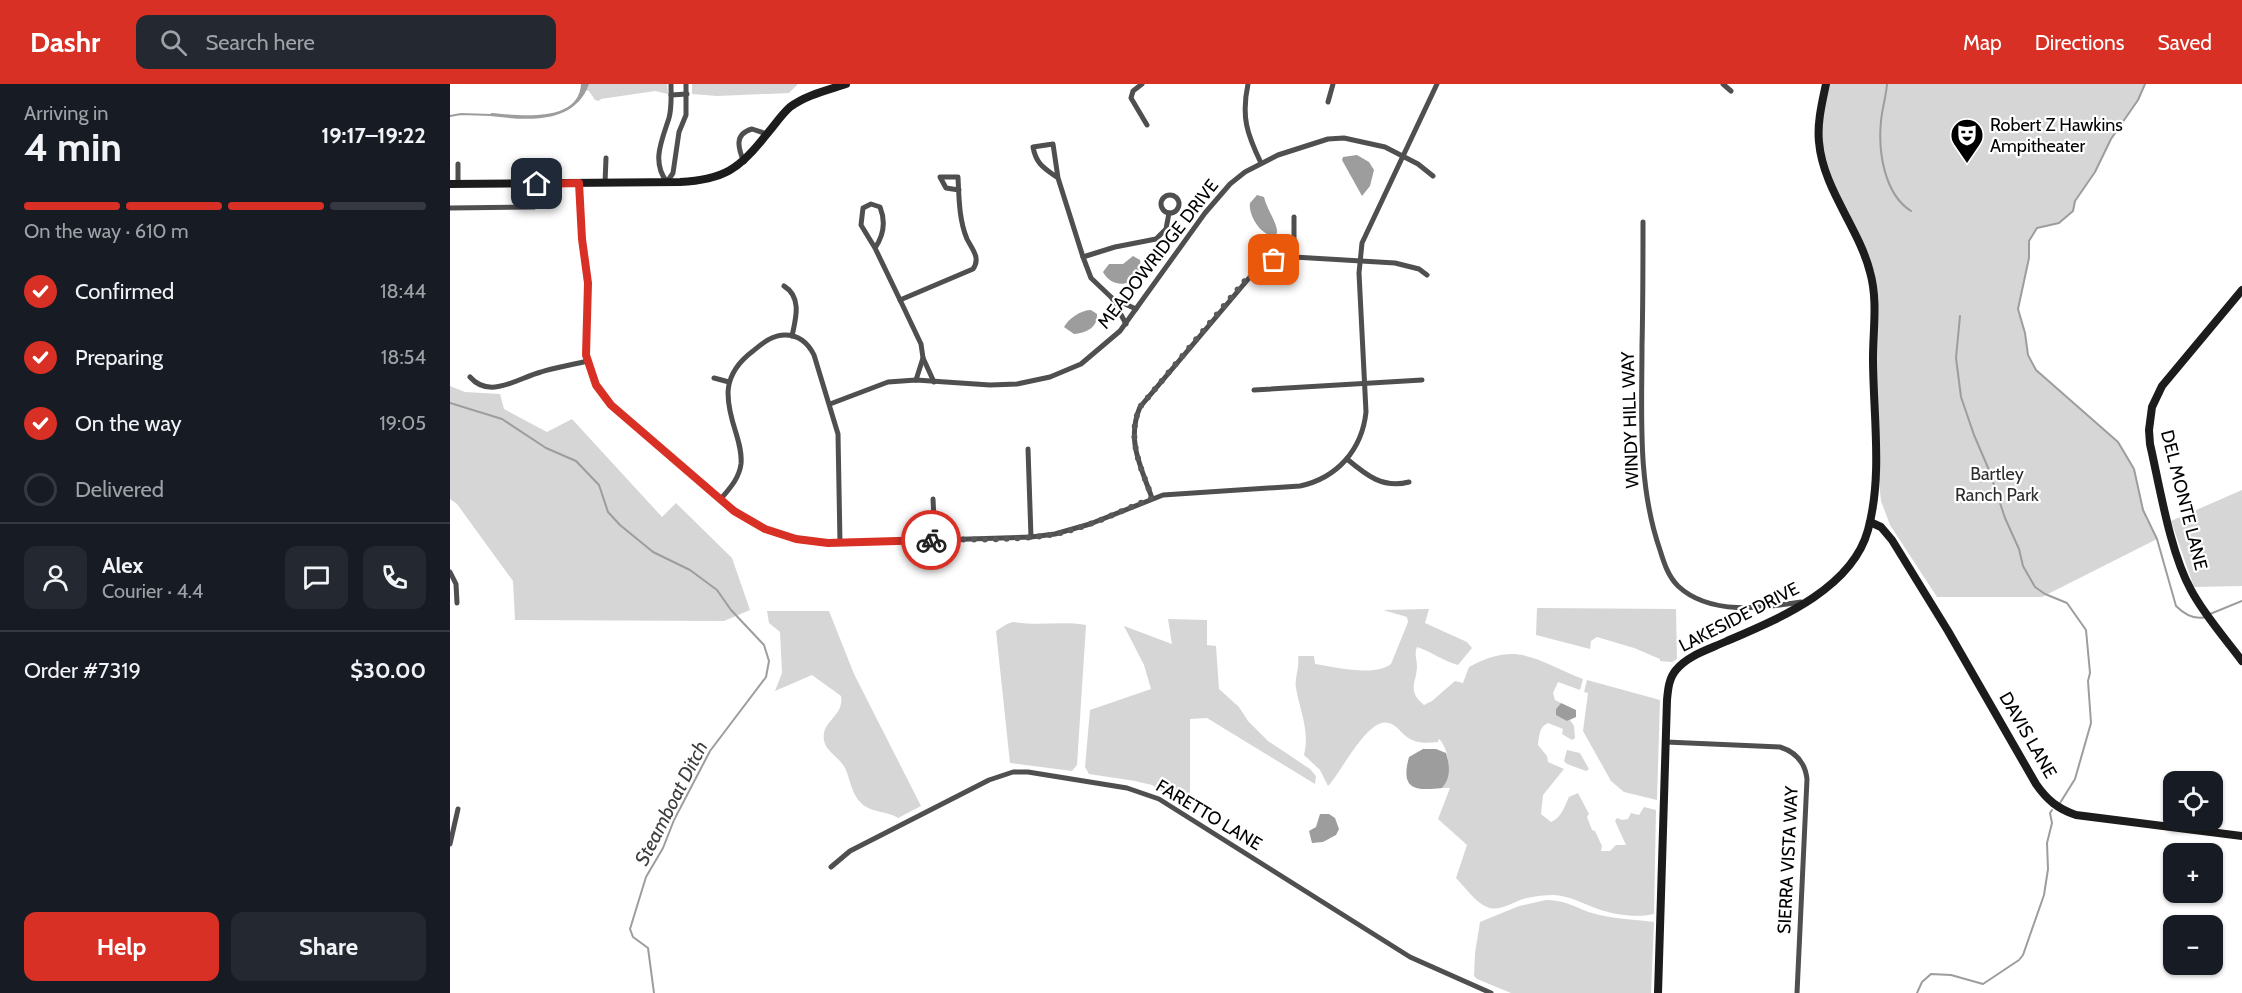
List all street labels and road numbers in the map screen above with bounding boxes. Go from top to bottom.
street label: MEADOWRIDGE DRIVE [1093,175,1223,333]
street label: WINDY HILL WAY [1617,350,1643,489]
street label: DEL MONTE LANE [2156,428,2212,572]
street label: LAKESIDE DRIVE [1675,577,1803,657]
street label: DAVIS LANE [1994,688,2062,782]
street label: FARETTO LANE [1152,775,1266,855]
street label: SIERRA VISTA WAY [1773,785,1803,935]

